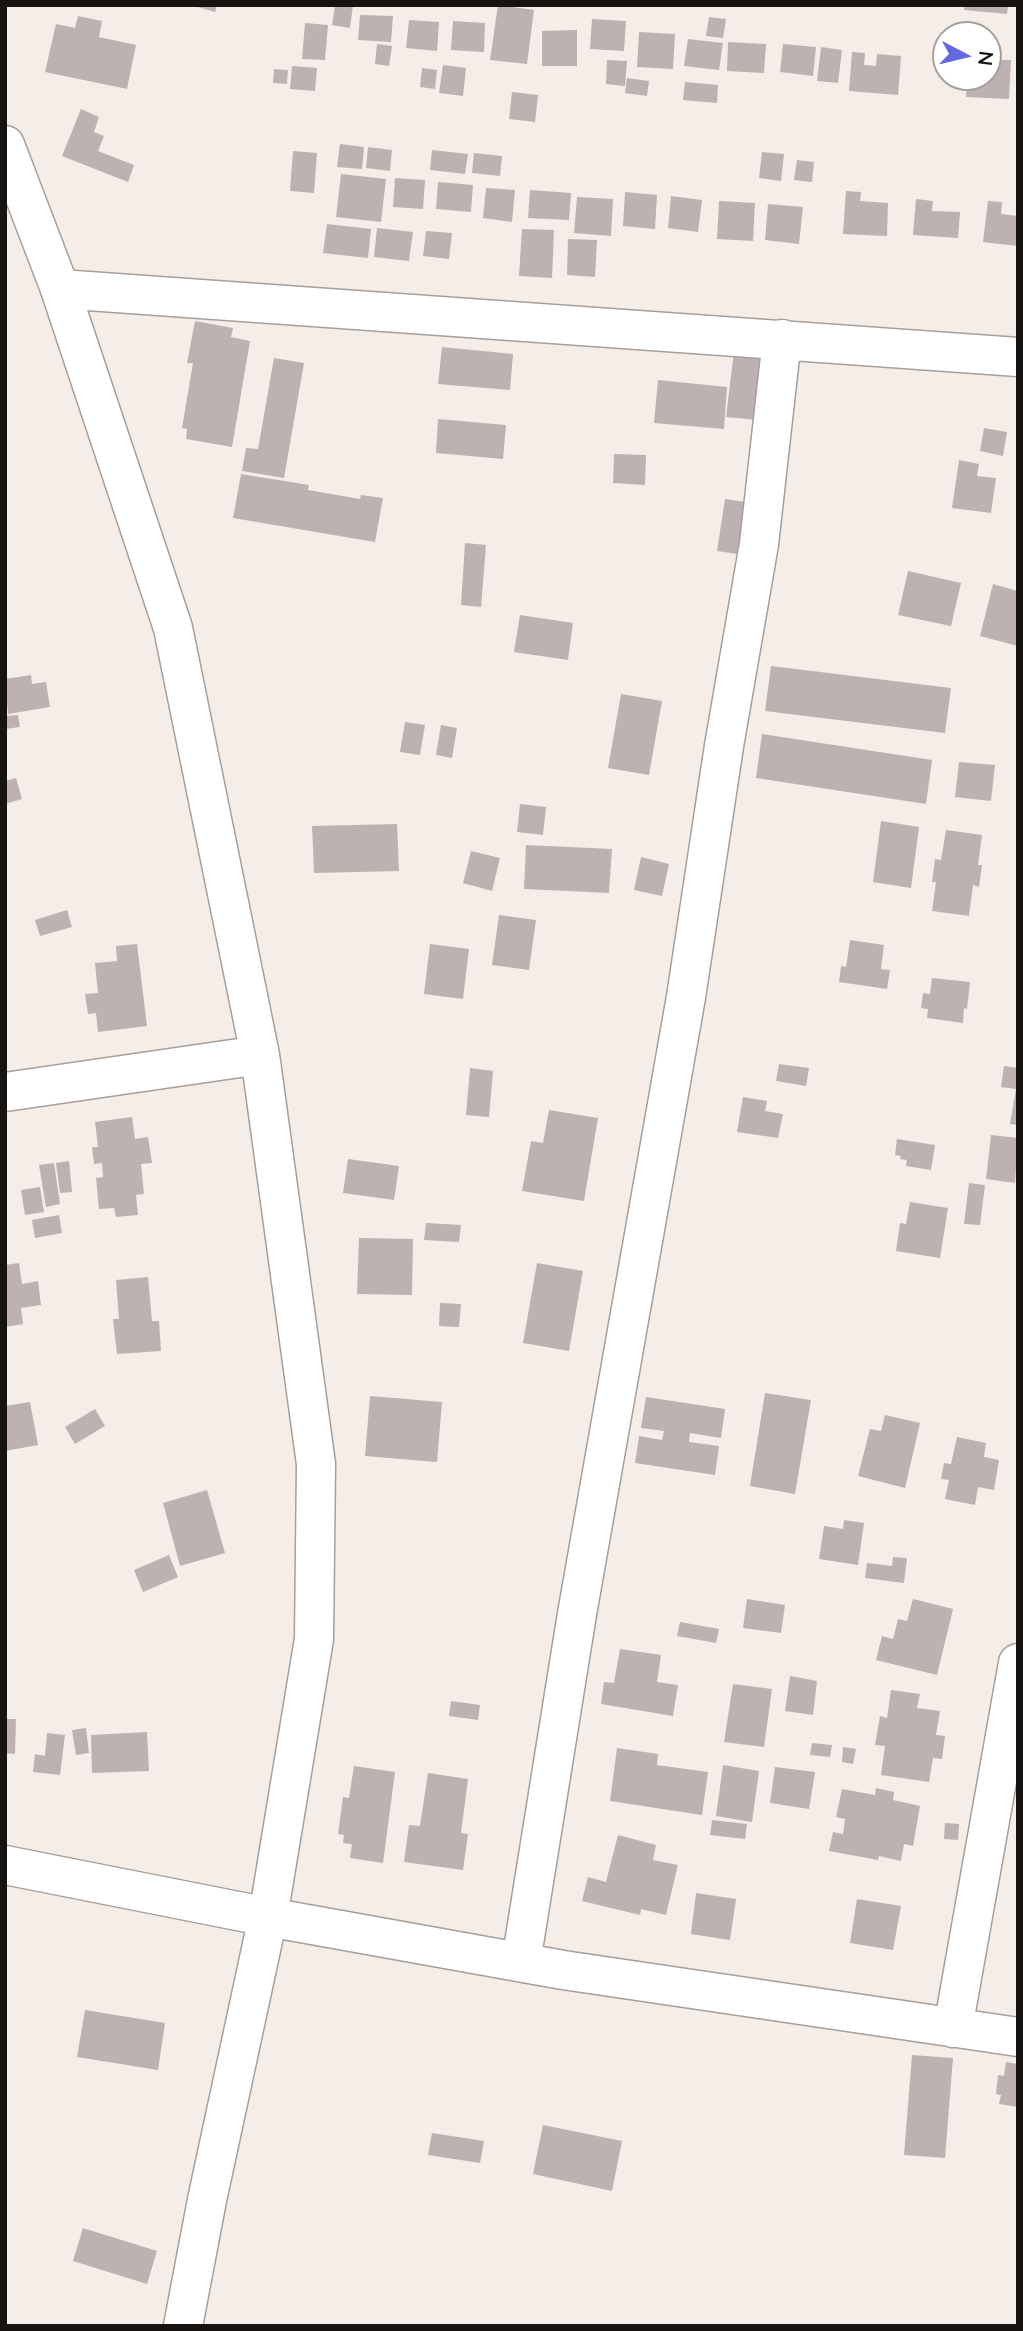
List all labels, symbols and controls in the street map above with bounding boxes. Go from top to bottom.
north arrow [932,21,1002,91]
text: N [974,50,999,67]

